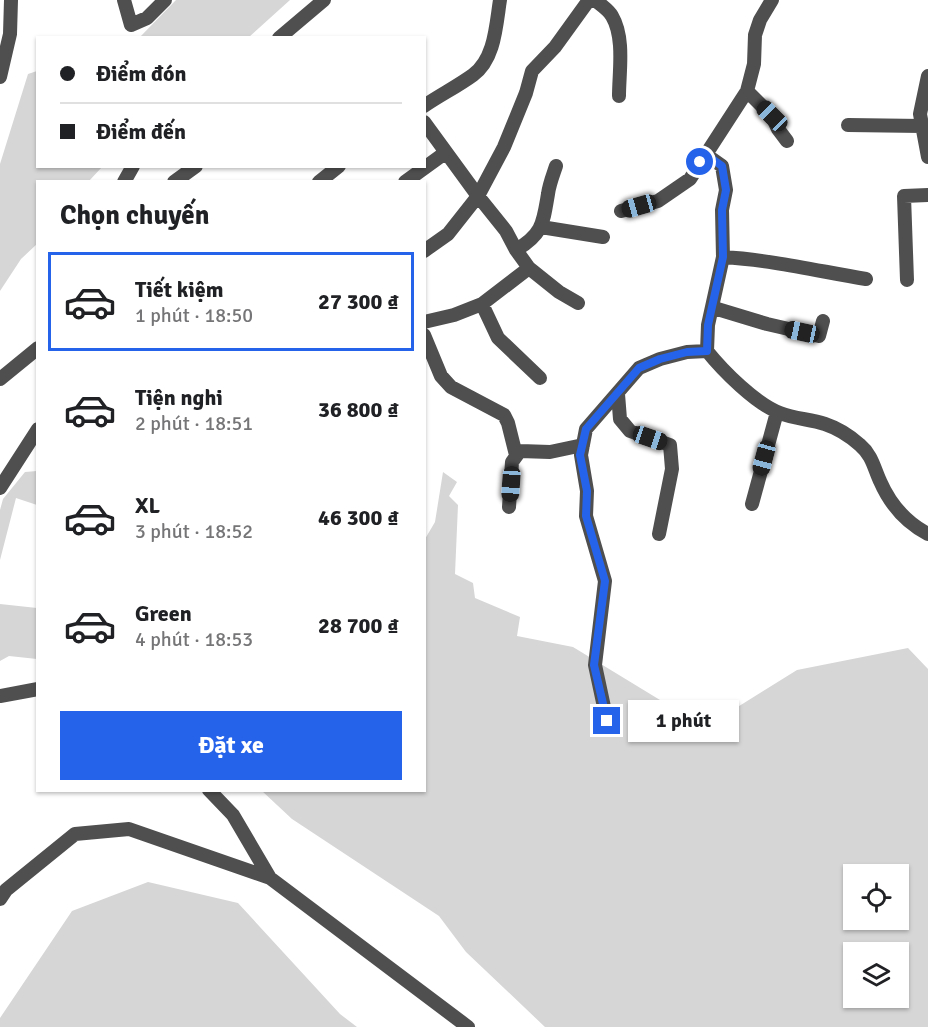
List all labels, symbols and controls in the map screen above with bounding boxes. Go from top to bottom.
text: Điểm đón [96,60,187,87]
car [753,97,791,135]
text: Điểm đến [96,118,186,145]
route start [686,148,713,175]
car [619,192,659,220]
text: Chọn chuyến [60,199,209,232]
icon: car [63,275,117,329]
text: Tiết kiệm [135,276,223,303]
text: 27 300 ₫ [318,288,399,315]
text: 1 phút · 18:50 [135,303,253,328]
car [783,319,821,345]
icon: car [63,383,117,437]
text: Tiện nghi [135,384,223,411]
text: 36 800 ₫ [318,396,399,423]
text: 2 phút · 18:51 [135,411,253,436]
car [630,424,670,452]
car [751,438,777,478]
car [501,465,521,503]
icon: car [63,491,117,545]
text: XL [135,492,160,519]
text: 46 300 ₫ [318,504,399,531]
text: 3 phút · 18:52 [135,519,253,544]
icon: car [63,599,117,653]
text: Green [135,600,192,627]
text: 28 700 ₫ [318,612,399,639]
text: 4 phút · 18:53 [135,627,253,652]
callout: 1 phút [628,700,739,742]
route end [593,707,620,734]
text: 1 phút [656,708,711,733]
button: Đặt xe [60,711,402,780]
map controls [843,864,909,1008]
button: locate [843,864,909,930]
button: layers [843,942,909,1008]

